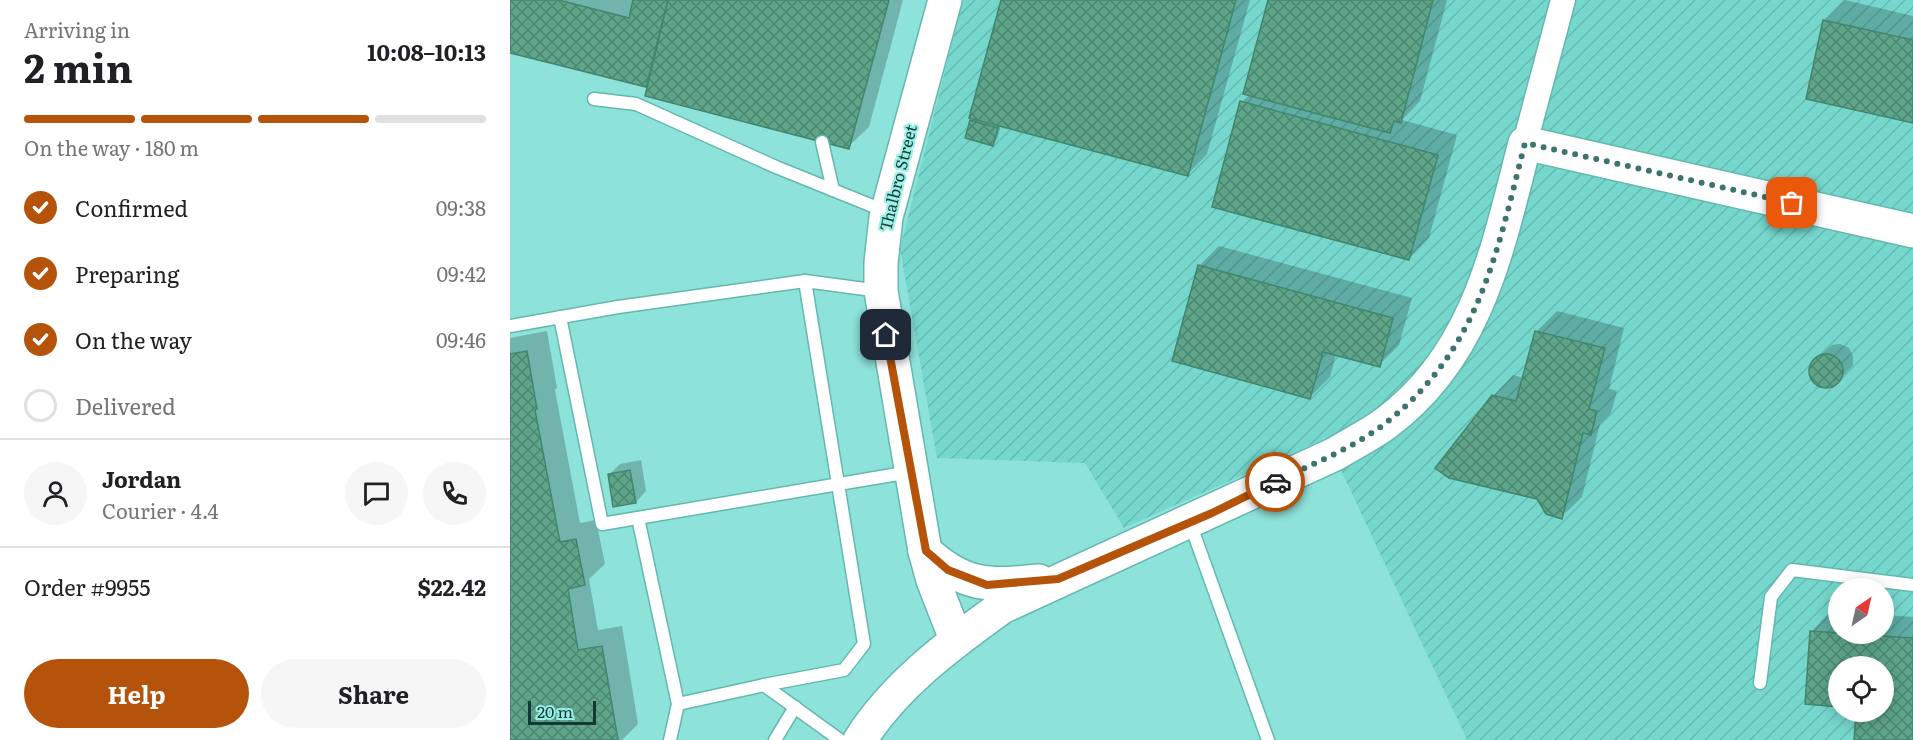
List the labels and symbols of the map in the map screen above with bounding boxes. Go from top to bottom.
street label: Thalbro Street [872,121,922,234]
pin [1766,177,1817,228]
pin [860,309,911,360]
courier [1245,452,1305,512]
north arrow [1828,578,1894,644]
scale bar [528,698,596,726]

